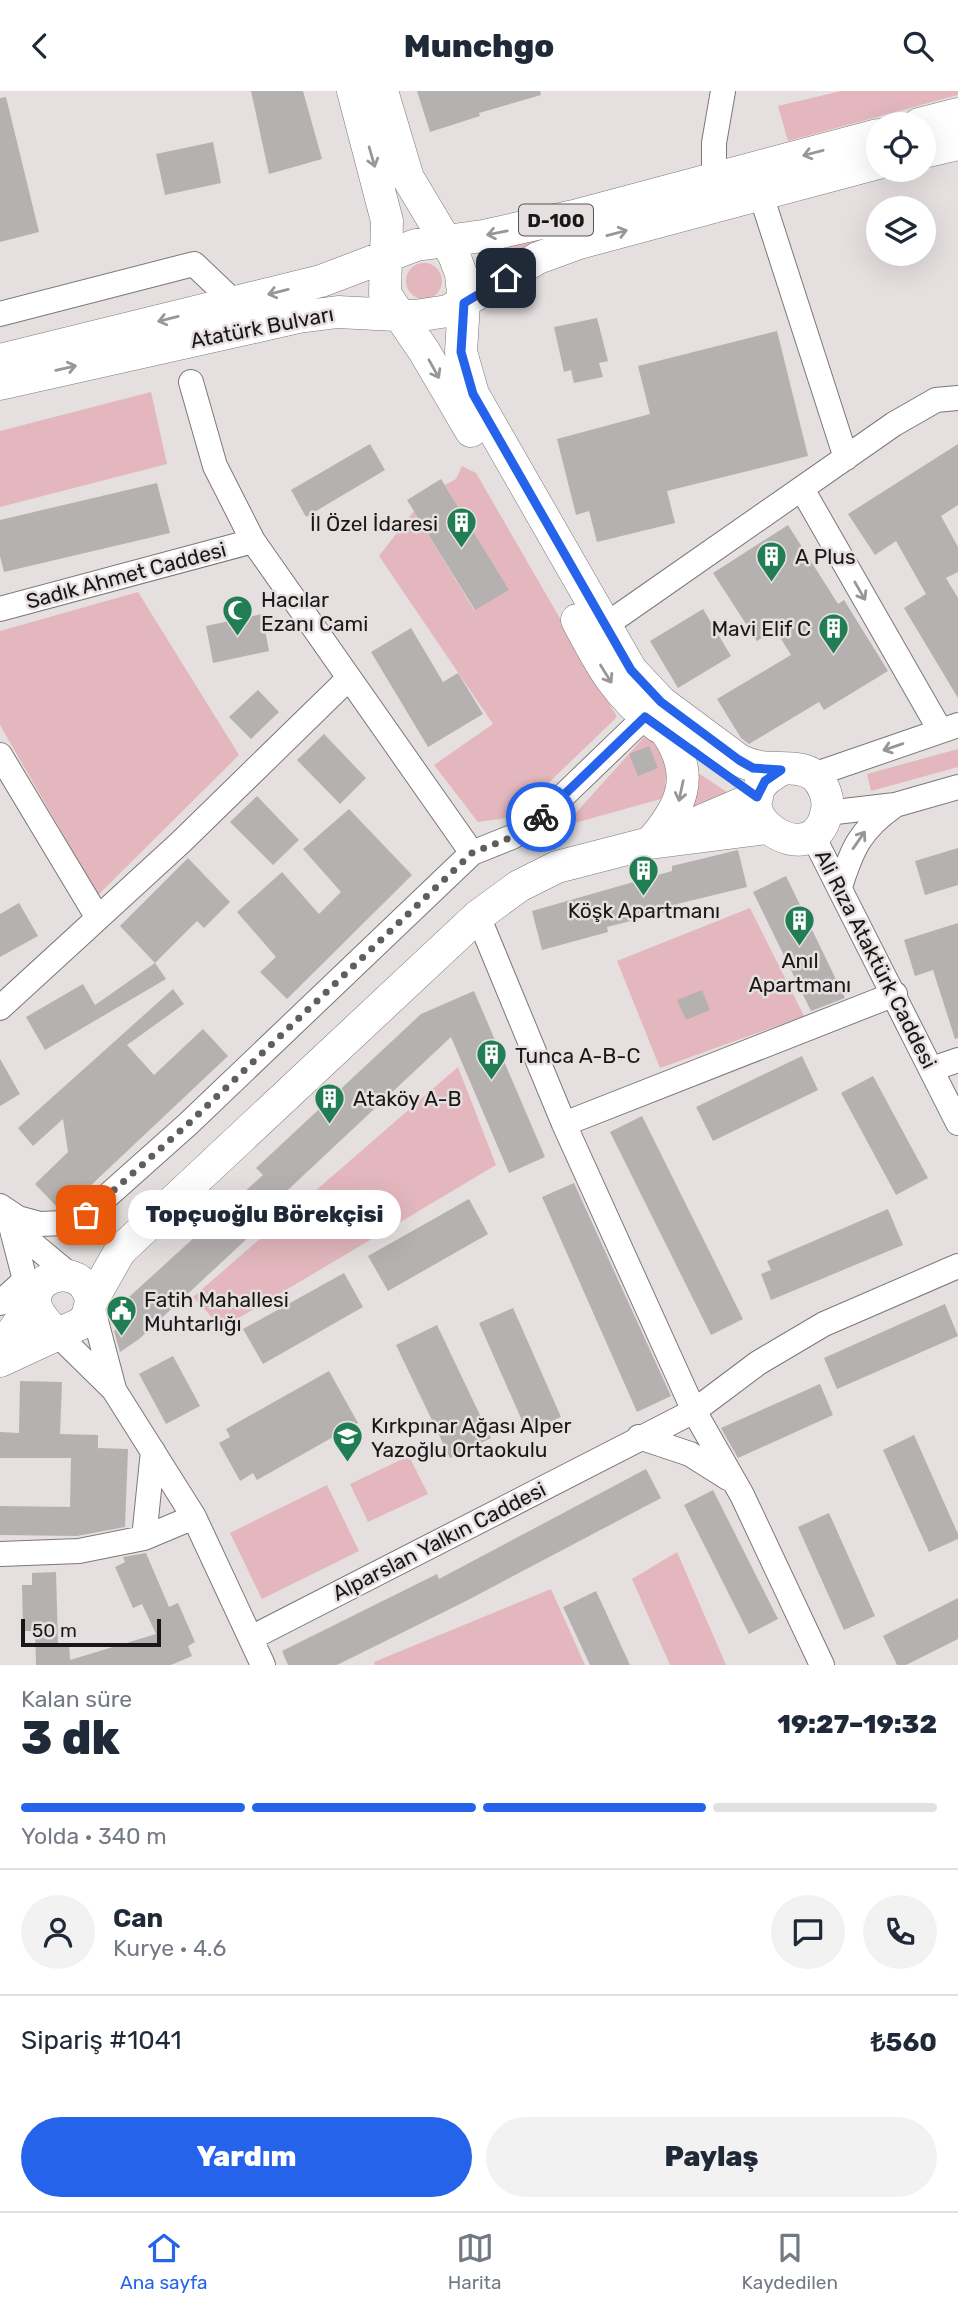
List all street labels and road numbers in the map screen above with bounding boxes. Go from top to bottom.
road number: D-100 [519,204,593,235]
street label: Atatürk Bulvarı [188,301,336,353]
street label: Sadık Ahmet Caddesi [23,536,229,614]
street label: Ali Rıza Ataktürk Caddesi [810,846,942,1072]
street label: Alparslan Yalkın Caddesi [328,1476,550,1606]

